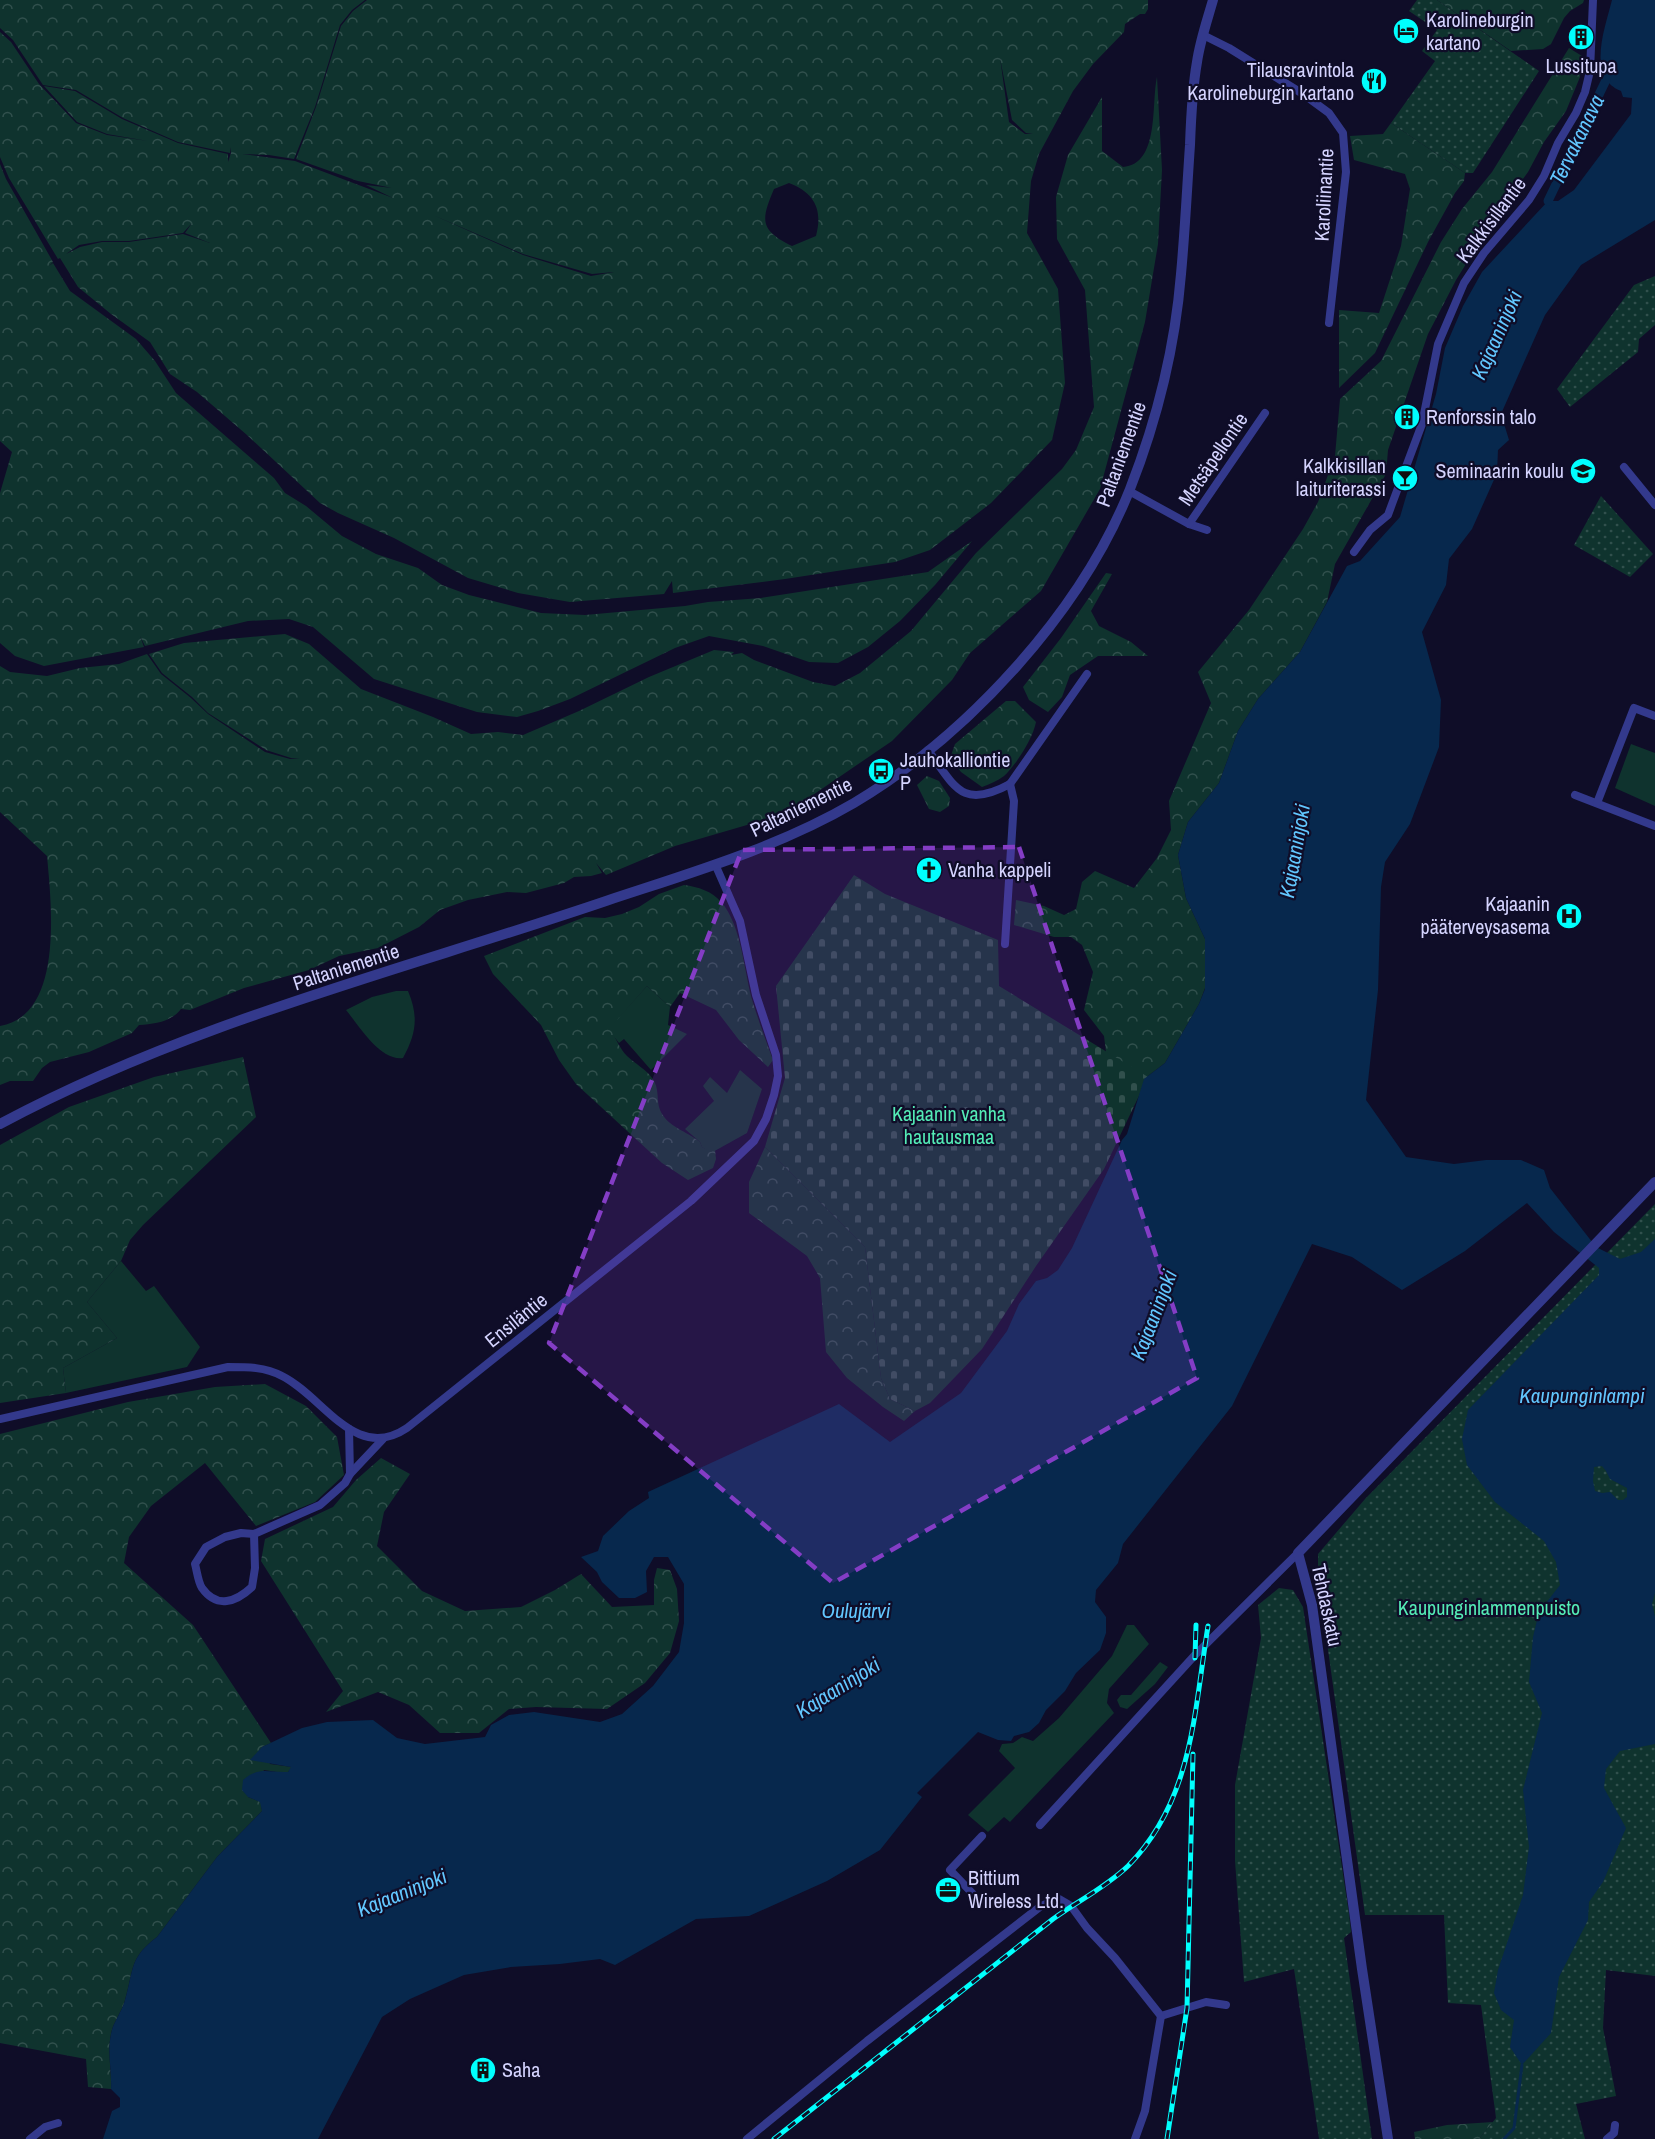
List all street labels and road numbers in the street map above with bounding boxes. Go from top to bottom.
street label: Karoliinantie [1308,148,1339,242]
street label: Kalkkisillantie [1449,171,1532,268]
street label: Paltaniementie [1089,397,1152,510]
street label: Metsäpellontie [1172,407,1254,510]
street label: Paltaniementie [745,770,856,843]
street label: Paltaniementie [289,937,402,996]
street label: Ensiläntie [479,1286,553,1353]
street label: Tehdaskatu [1306,1561,1349,1649]

